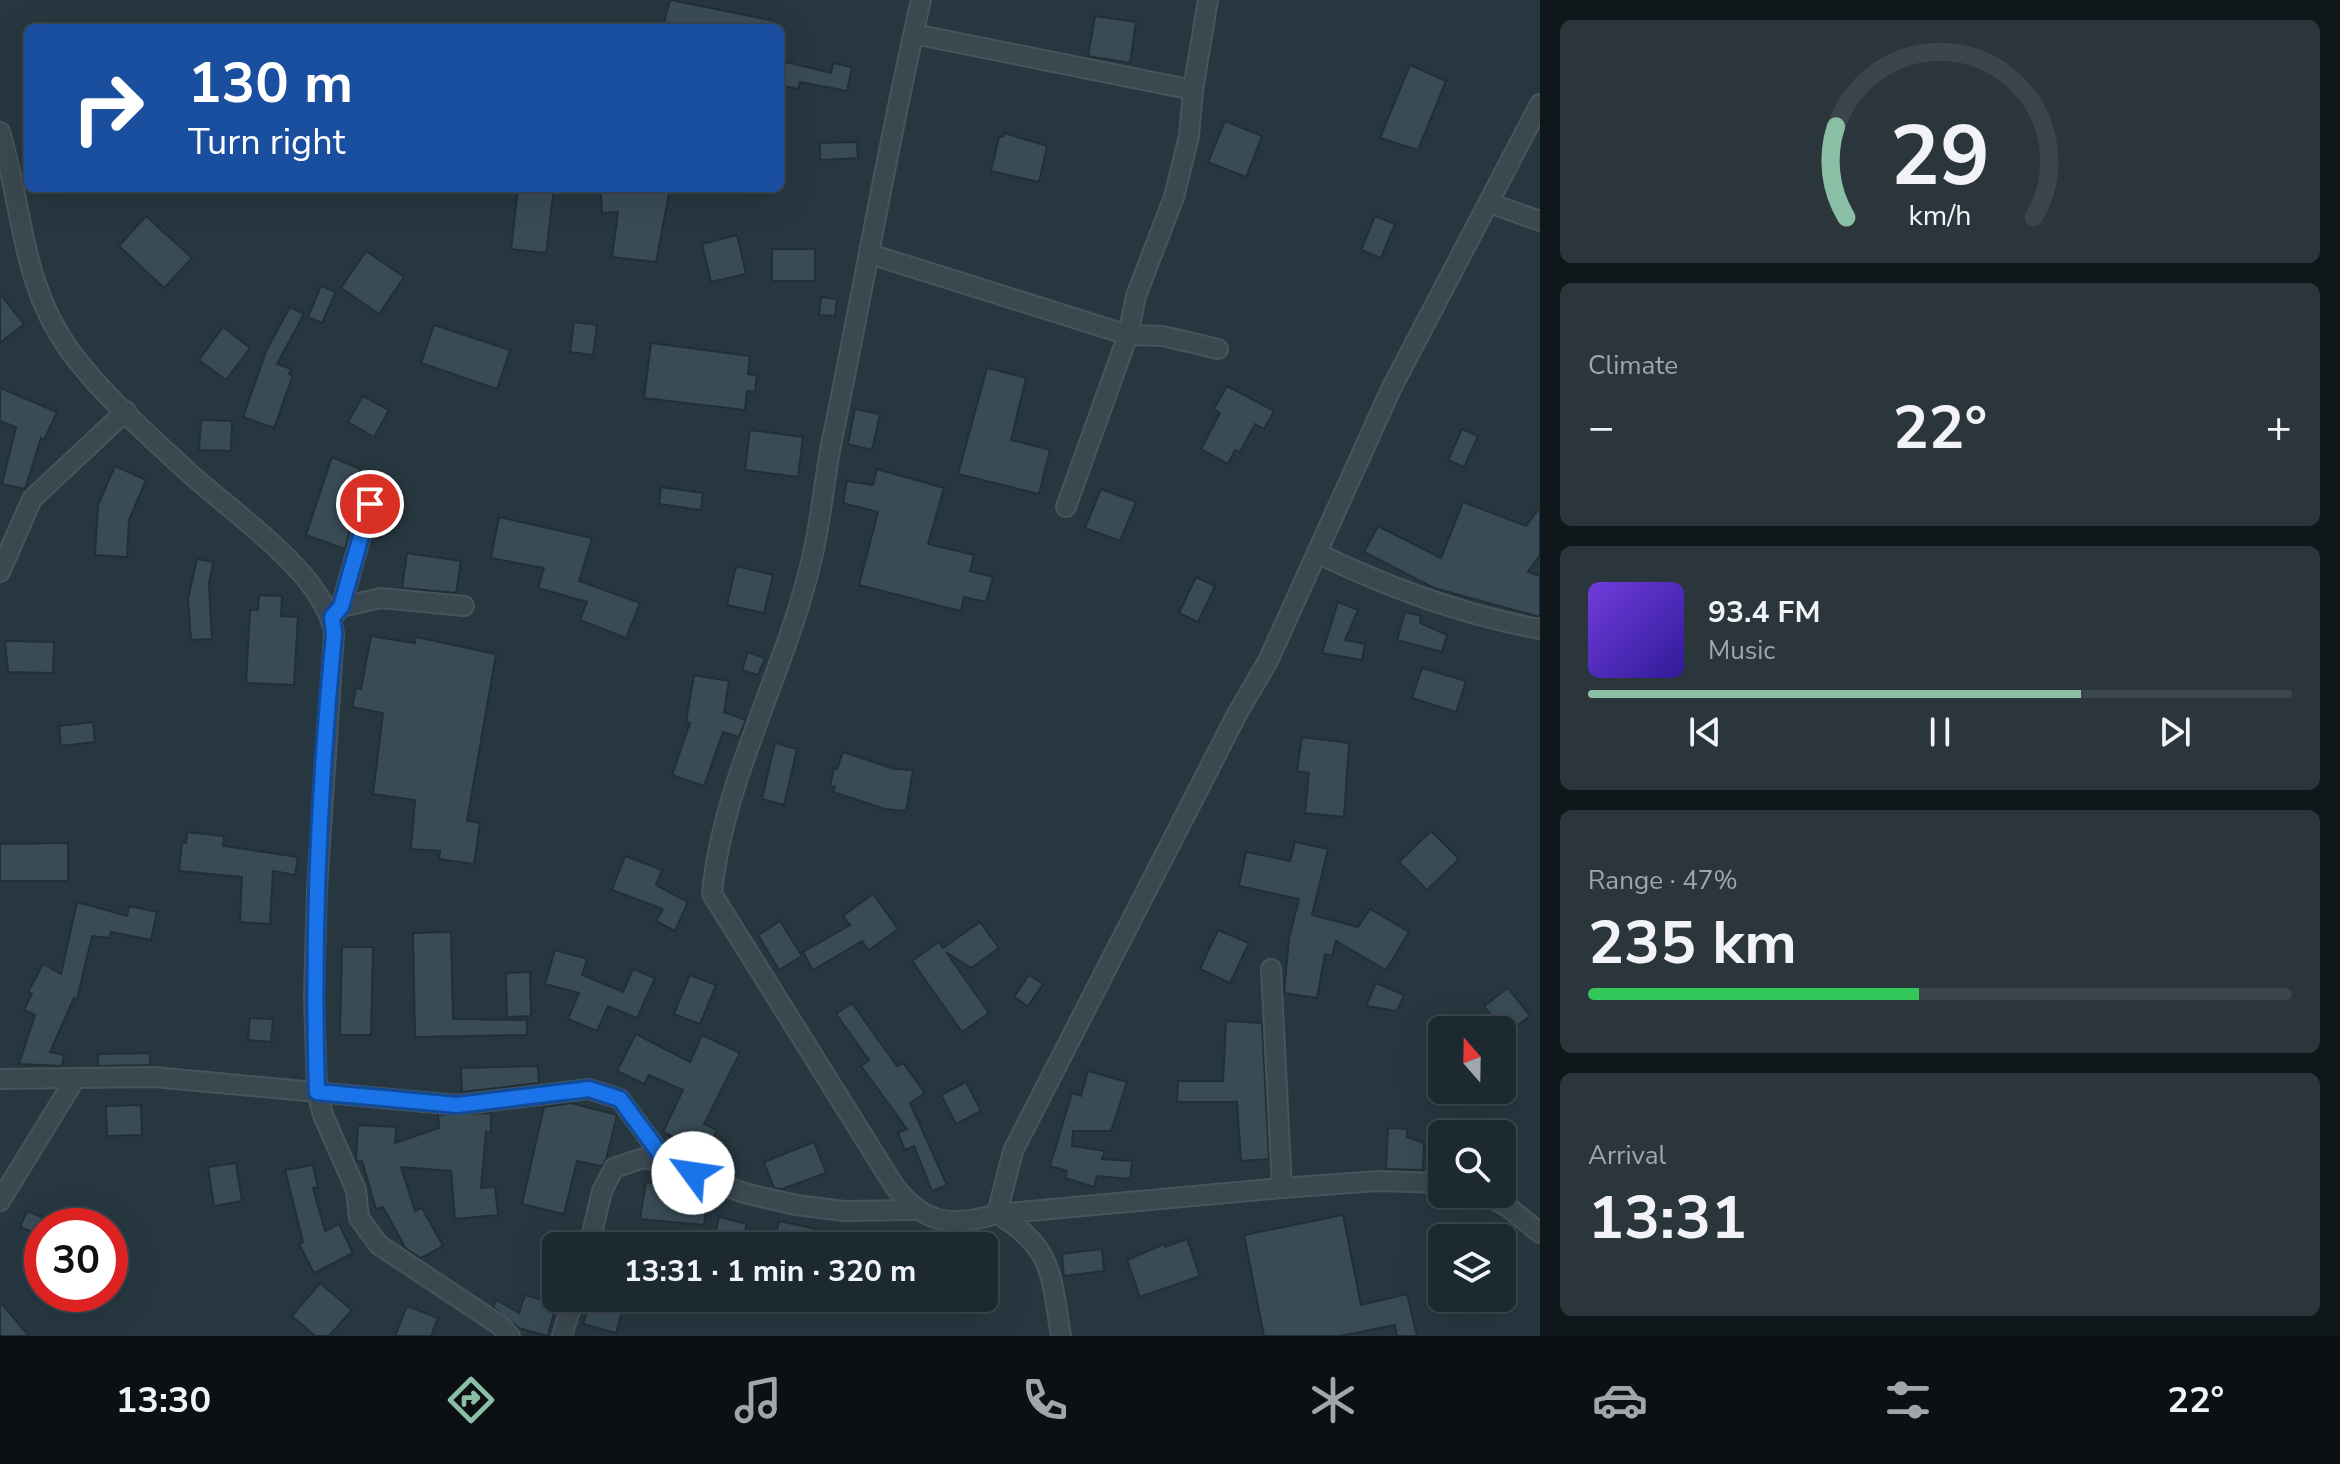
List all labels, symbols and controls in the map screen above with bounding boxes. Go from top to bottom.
text: 130 m [188,45,353,122]
icon: right [56,56,160,160]
text: 29 [1890,99,1990,212]
text: Turn right [188,118,345,167]
text: km/h [1909,196,1971,235]
text: Climate [1588,348,1678,383]
text: 22° [1893,387,1987,469]
text: − [1588,398,1614,458]
text: + [2266,398,2292,458]
pin [336,470,404,538]
icon: arrive [348,482,392,526]
text: 93.4 FM [1708,592,1820,633]
text: Music [1708,633,1775,668]
icon: previous [1683,710,1727,754]
icon: pause [1918,710,1962,754]
icon: next [2153,710,2197,754]
text: Range · 47% [1588,863,1738,898]
text: 235 km [1588,902,1797,984]
north arrow [1428,1016,1516,1104]
map controls [1428,1016,1516,1312]
button: search [1428,1120,1516,1208]
position arrow [651,1131,735,1215]
text: Arrival [1588,1138,1666,1173]
text: 13:31 [1588,1177,1747,1259]
speed limit sign: 30 [24,1208,128,1312]
button: layers [1428,1224,1516,1312]
text: 13:31 · 1 min · 320 m [624,1251,916,1292]
icon: directions [443,1372,499,1428]
icon: music [730,1372,786,1428]
icon: phone [1017,1372,1073,1428]
icon: climate [1305,1372,1361,1428]
icon: car [1592,1372,1648,1428]
icon: filters [1880,1372,1936,1428]
text: 13:30 [116,1376,211,1425]
text: 22° [2167,1376,2224,1425]

